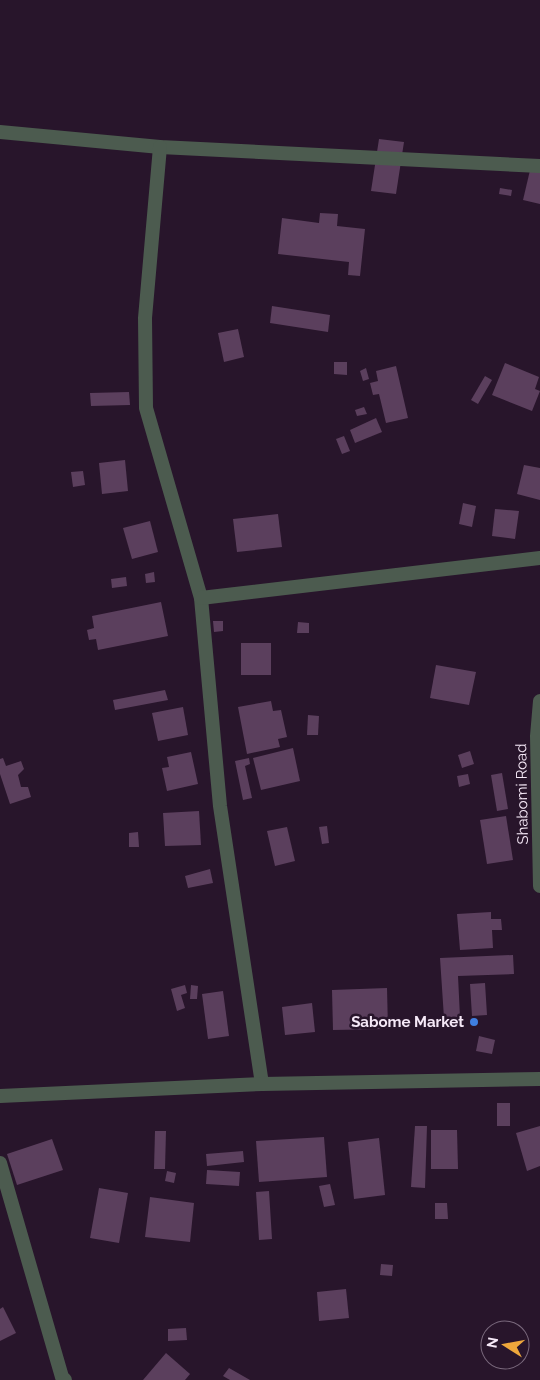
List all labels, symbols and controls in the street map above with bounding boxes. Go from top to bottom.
street label: Shabomi Road [512,743,532,845]
place label: Sabome Market [351,1013,464,1031]
marker: Sabome Market [468,1016,480,1028]
north arrow [480,1320,530,1370]
text: N [483,1336,501,1349]

